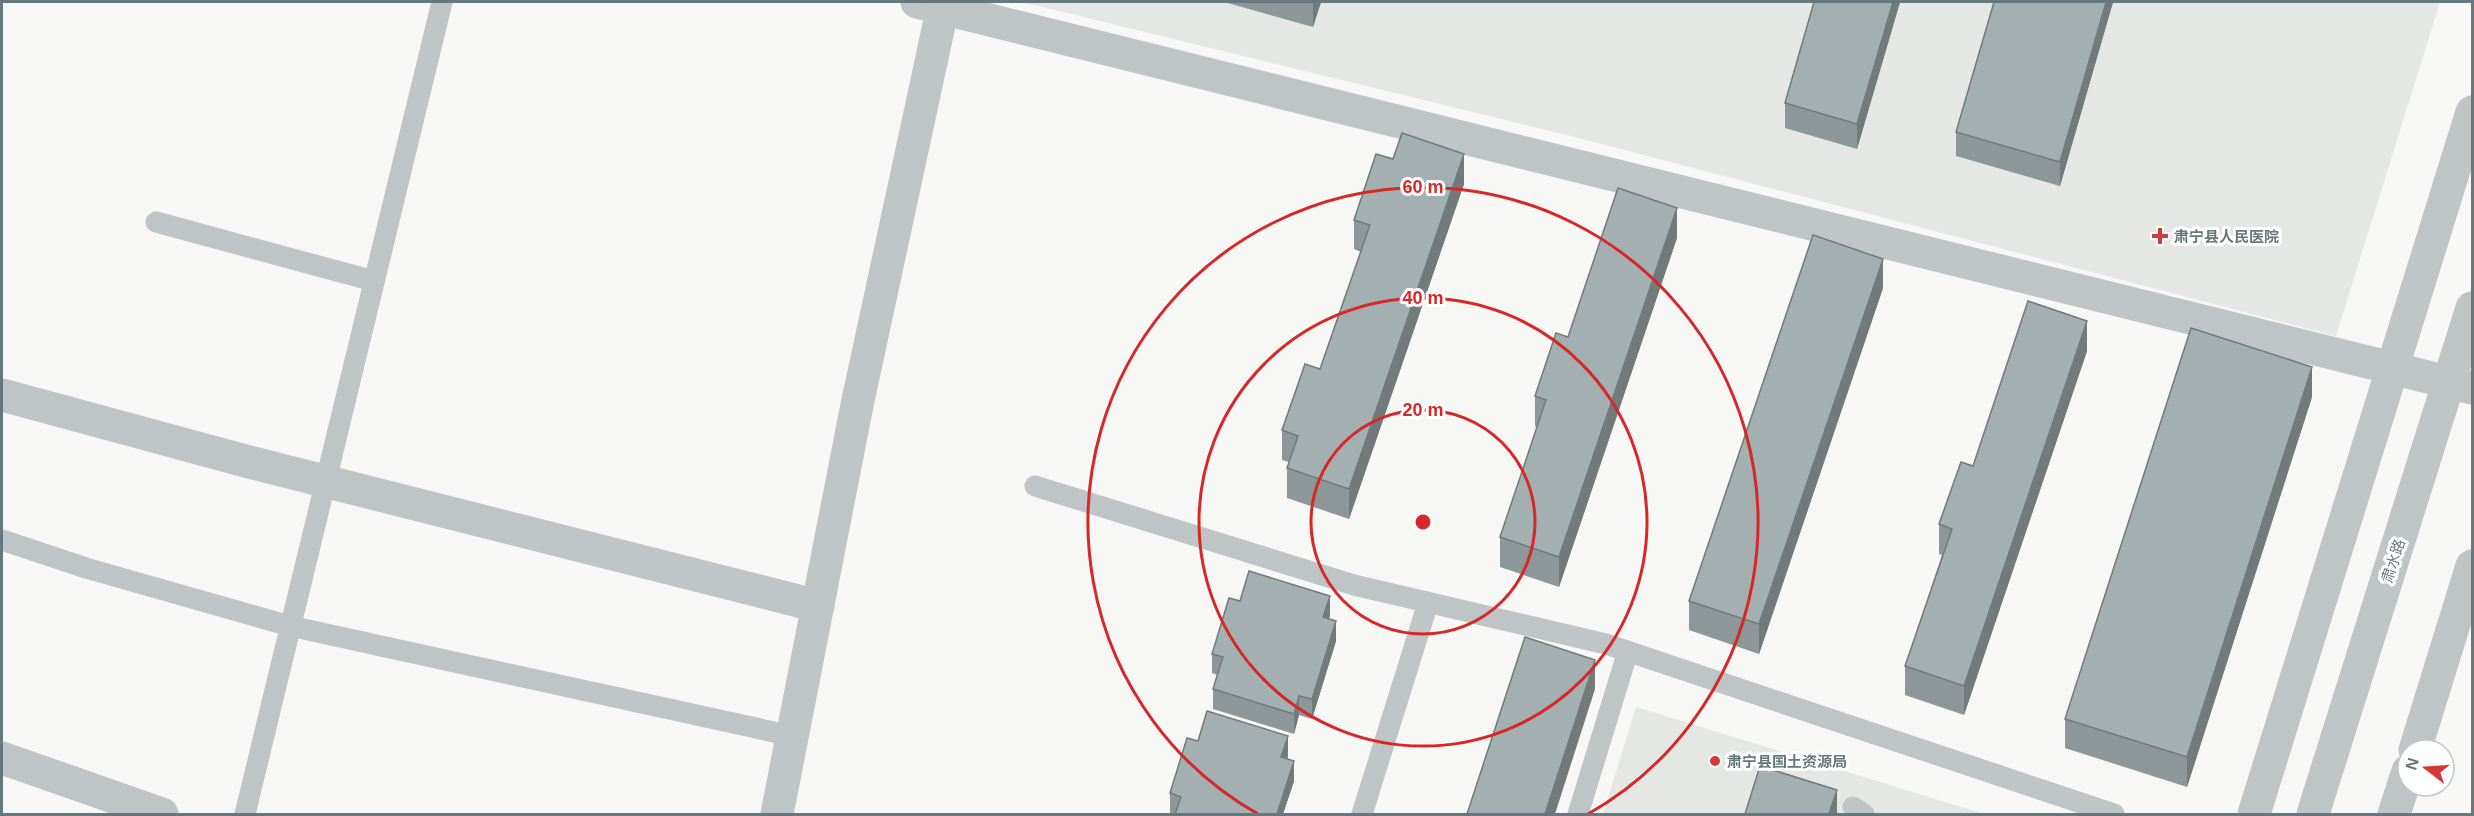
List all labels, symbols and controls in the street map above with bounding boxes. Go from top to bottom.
text: 60 m [1402,177,1444,197]
marker: 肃宁县人民医院 [2151,227,2169,245]
place label: 肃宁县人民医院 [2174,228,2279,245]
text: 40 m [1402,288,1444,308]
text: 20 m [1402,400,1444,420]
centre of rings [1413,512,1433,532]
street label: 肃水路 [2378,537,2408,585]
north arrow [2396,738,2456,798]
place label: 肃宁县国土资源局 [1727,753,1847,770]
marker: 肃宁县国土资源局 [1708,754,1722,768]
text: N [2402,756,2422,772]

